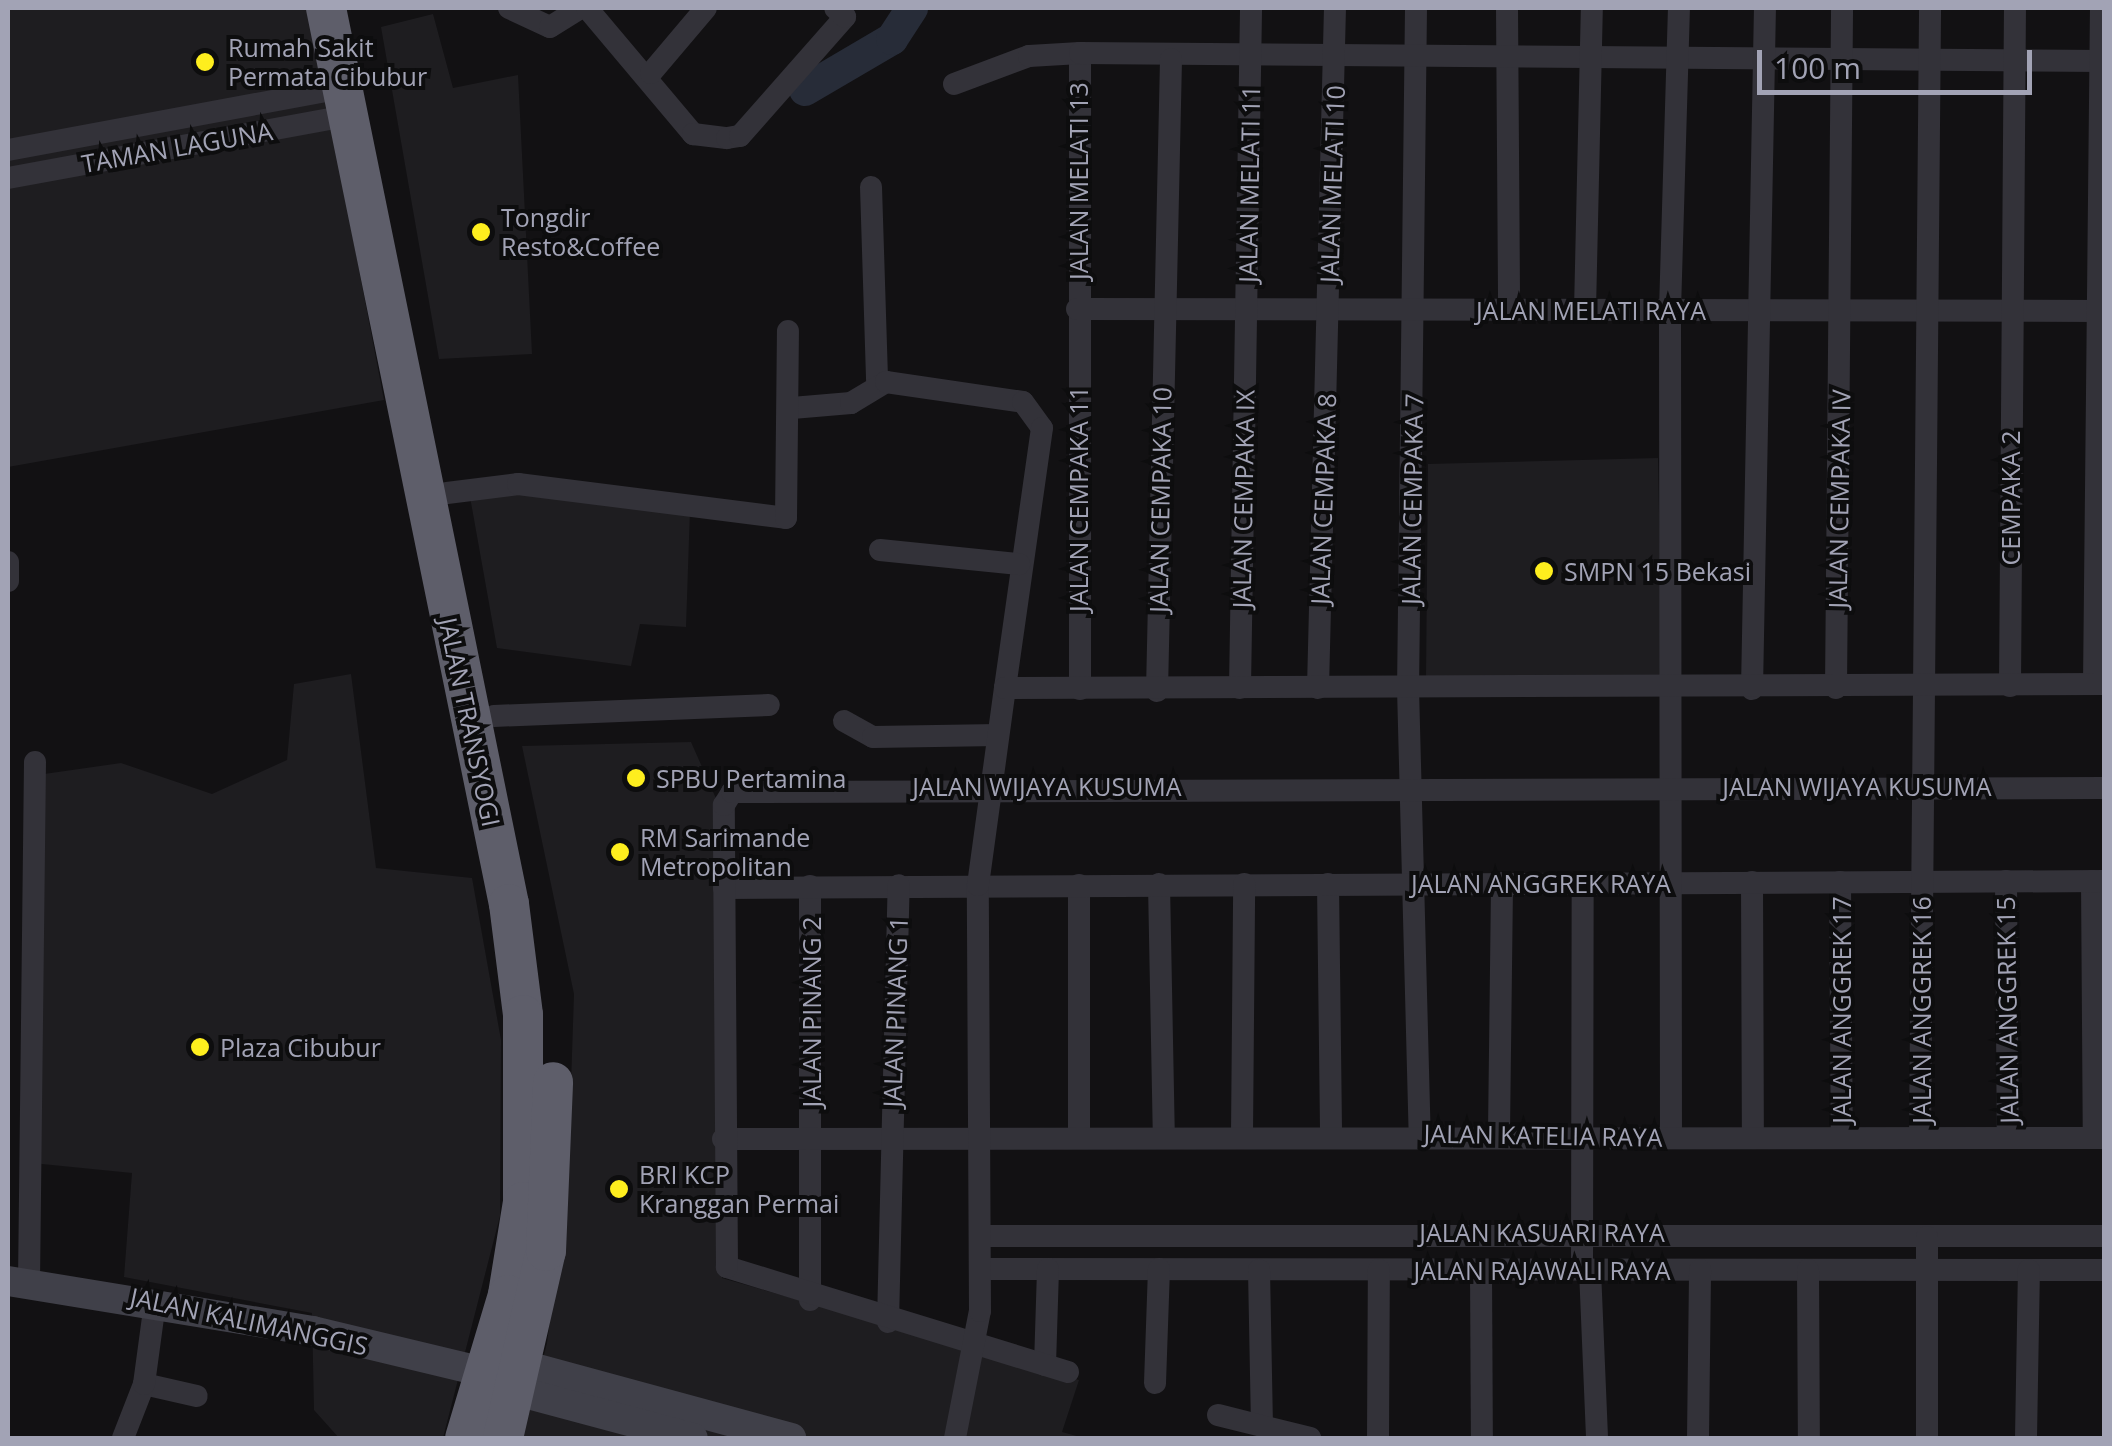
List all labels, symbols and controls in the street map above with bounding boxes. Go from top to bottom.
scale bar [1762,30,2037,92]
place label: Rumah Sakit Permata Cibubur [228,33,427,92]
text: 100 m [1774,47,1861,88]
marker: Rumah Sakit Permata Cibubur [192,49,218,75]
street label: JALAN MELATI 13 [1063,82,1093,280]
street label: JALAN MELATI 11 [1232,85,1266,283]
street label: JALAN MELATI 10 [1314,85,1350,283]
street label: TAMAN LAGUNA [79,115,275,179]
place label: Tongdir Resto&Coffee [501,203,660,262]
marker: Tongdir Resto&Coffee [470,221,492,243]
street label: JALAN MELATI RAYA [1476,295,1706,325]
street label: JALAN CEMPAKA 11 [1063,386,1093,612]
street label: JALAN CEMPAKA 10 [1143,387,1177,613]
street label: JALAN CEMPAKA IX [1226,389,1260,609]
street label: JALAN CEMPAKA IV [1822,389,1856,609]
street label: JALAN CEMPAKA 8 [1304,393,1342,605]
street label: JALAN CEMPAKA 7 [1395,393,1429,605]
street label: CEMPAKA 2 [1995,431,2025,565]
place label: SMPN 15 Bekasi [1564,556,1751,586]
marker: SMPN 15 Bekasi [1533,560,1555,582]
street label: JALAN TRANSYOGI [433,615,507,829]
place label: SPBU Pertamina [656,763,846,793]
marker: SPBU Pertamina [625,767,647,789]
street label: JALAN WIJAYA KUSUMA [912,771,1182,801]
street label: JALAN WIJAYA KUSUMA [1722,771,1992,801]
place label: RM Sarimande Metropolitan [640,823,810,882]
marker: RM Sarimande Metropolitan [609,841,631,863]
street label: JALAN ANGGREK RAYA [1411,868,1671,898]
street label: JALAN ANGGREK 17 [1826,896,1856,1124]
street label: JALAN ANGGREK 16 [1906,896,1936,1124]
street label: JALAN ANGGREK 15 [1990,896,2024,1124]
street label: JALAN PINANG 2 [796,916,826,1108]
street label: JALAN PINANG 1 [877,916,913,1108]
place label: Plaza Cibubur [220,1032,381,1062]
marker: Plaza Cibubur [189,1036,211,1058]
street label: JALAN KATELIA RAYA [1423,1118,1663,1152]
place label: BRI KCP Kranggan Permai [639,1160,839,1219]
marker: BRI KCP Kranggan Permai [608,1178,630,1200]
street label: JALAN KASUARI RAYA [1419,1217,1665,1247]
street label: JALAN RAJAWALI RAYA [1414,1255,1670,1285]
street label: JALAN KALIMANGGIS [128,1281,370,1361]

